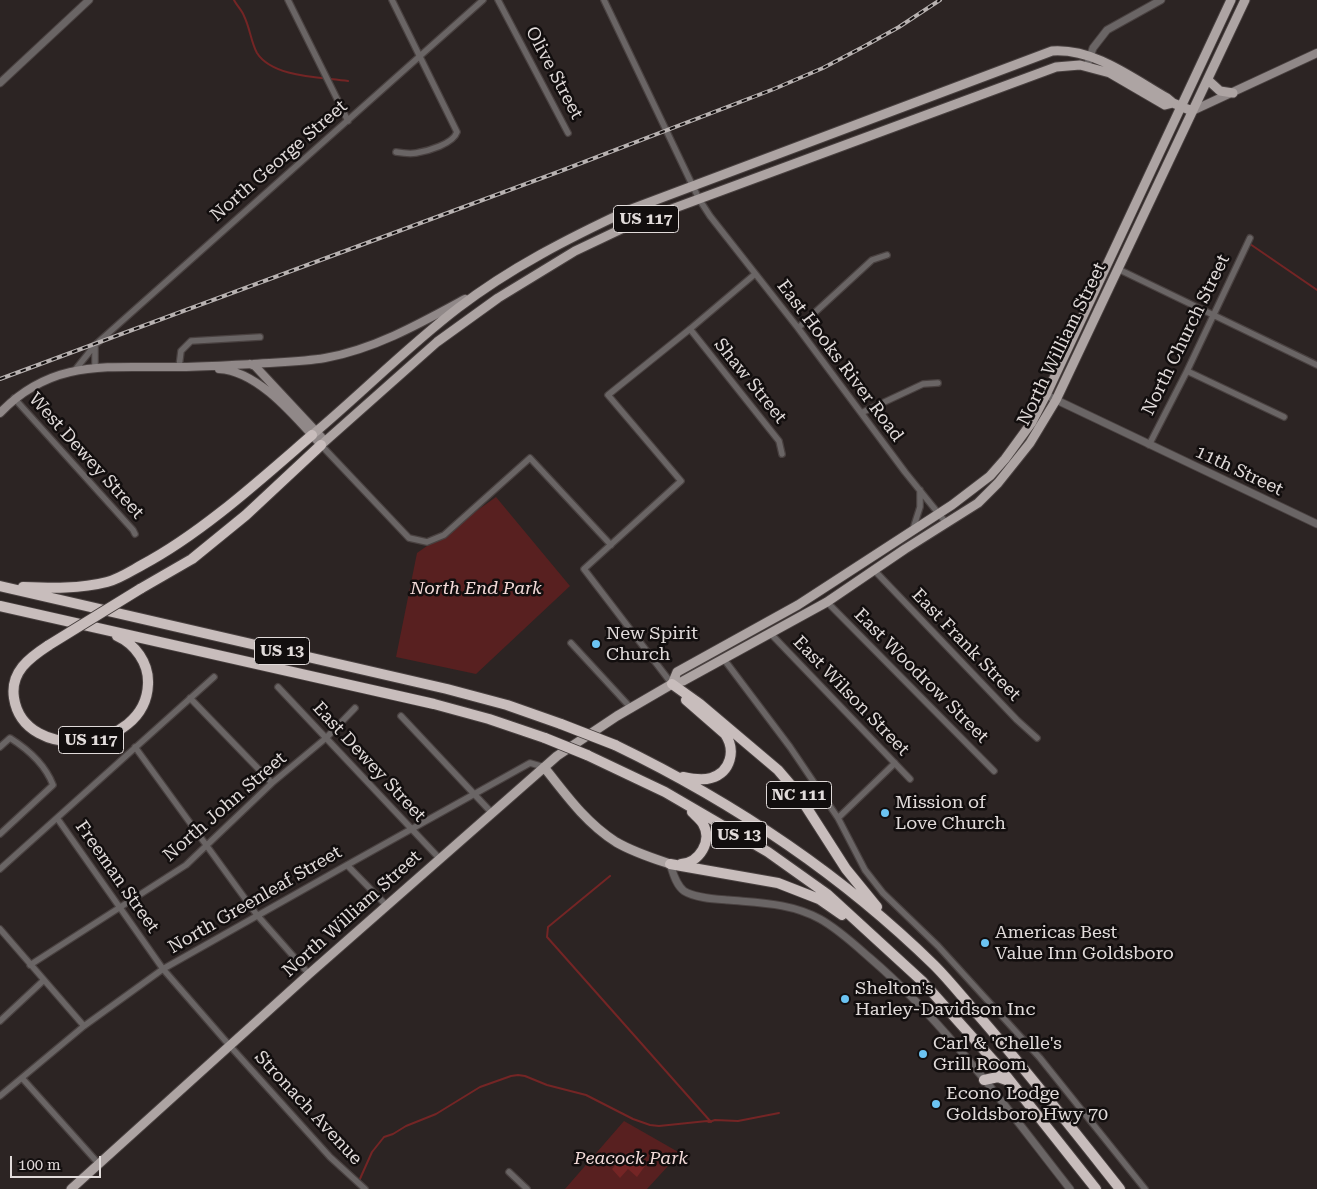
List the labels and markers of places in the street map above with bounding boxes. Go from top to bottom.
place label: New Spirit Church [606,623,698,666]
marker: New Spirit Church [590,638,602,650]
place label: Mission of Love Church [895,792,1006,834]
marker: Mission of Love Church [879,807,891,819]
place label: Americas Best Value Inn Goldsboro [995,922,1174,964]
marker: Americas Best Value Inn Goldsboro [979,937,991,949]
place label: Shelton's Harley-Davidson Inc [855,978,1035,1021]
marker: Shelton's Harley-Davidson Inc [839,993,851,1005]
place label: Carl & 'Chelle's Grill Room [933,1033,1062,1076]
marker: Carl & 'Chelle's Grill Room [917,1048,929,1060]
place label: Econo Lodge Goldsboro Hwy 70 [946,1083,1108,1126]
marker: Econo Lodge Goldsboro Hwy 70 [930,1098,942,1110]

